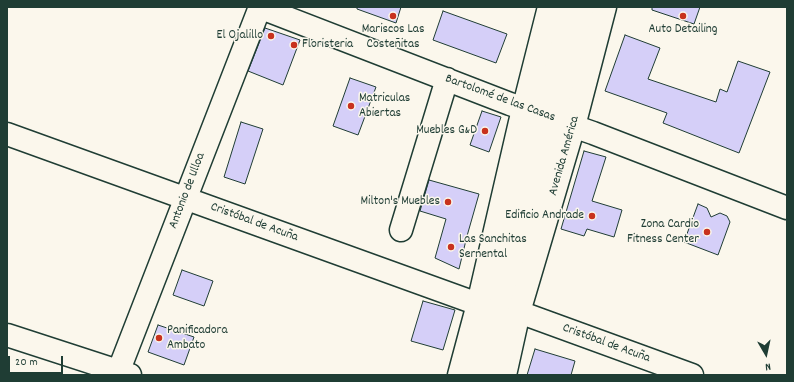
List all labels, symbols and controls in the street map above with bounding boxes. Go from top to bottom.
marker: Mariscos Las Costeñitas [388,11,398,21]
marker: Auto Detailing [678,11,688,21]
place label: Mariscos Las Costeñitas [362,22,424,53]
place label: Auto Detailing [648,22,718,38]
place label: El Ojalillo [217,28,263,44]
marker: El Ojalillo [266,31,276,41]
place label: Floristeria [302,37,353,53]
marker: Floristeria [289,40,299,50]
street label: Bartolomé de las Casas [443,72,557,126]
place label: Matriculas Abiertas [359,91,410,122]
marker: Matriculas Abiertas [346,101,356,111]
street label: Avenida América [546,114,584,198]
place label: Muebles G&D [416,123,477,139]
marker: Muebles G&D [480,126,490,136]
street label: Antonio de Ulloa [166,151,210,231]
place label: Milton's Muebles [360,194,440,210]
marker: Milton's Muebles [443,197,453,207]
street label: Cristóbal de Acuña [208,200,300,246]
place label: Edificio Andrade [505,208,584,224]
marker: Edificio Andrade [587,211,597,221]
place label: Zona Cardio Fitness Center [627,217,699,248]
marker: Zona Cardio Fitness Center [702,227,712,237]
place label: Las Sanchitas Sernental [459,232,527,263]
marker: Las Sanchitas Sernental [446,242,456,252]
street label: Cristóbal de Acuña [560,321,652,367]
place label: Panificadora Ambato [167,323,228,354]
marker: Panificadora Ambato [154,333,164,343]
north arrow [746,334,786,374]
scale bar [10,348,65,374]
text: 20 m [15,354,38,371]
text: N [764,358,772,374]

